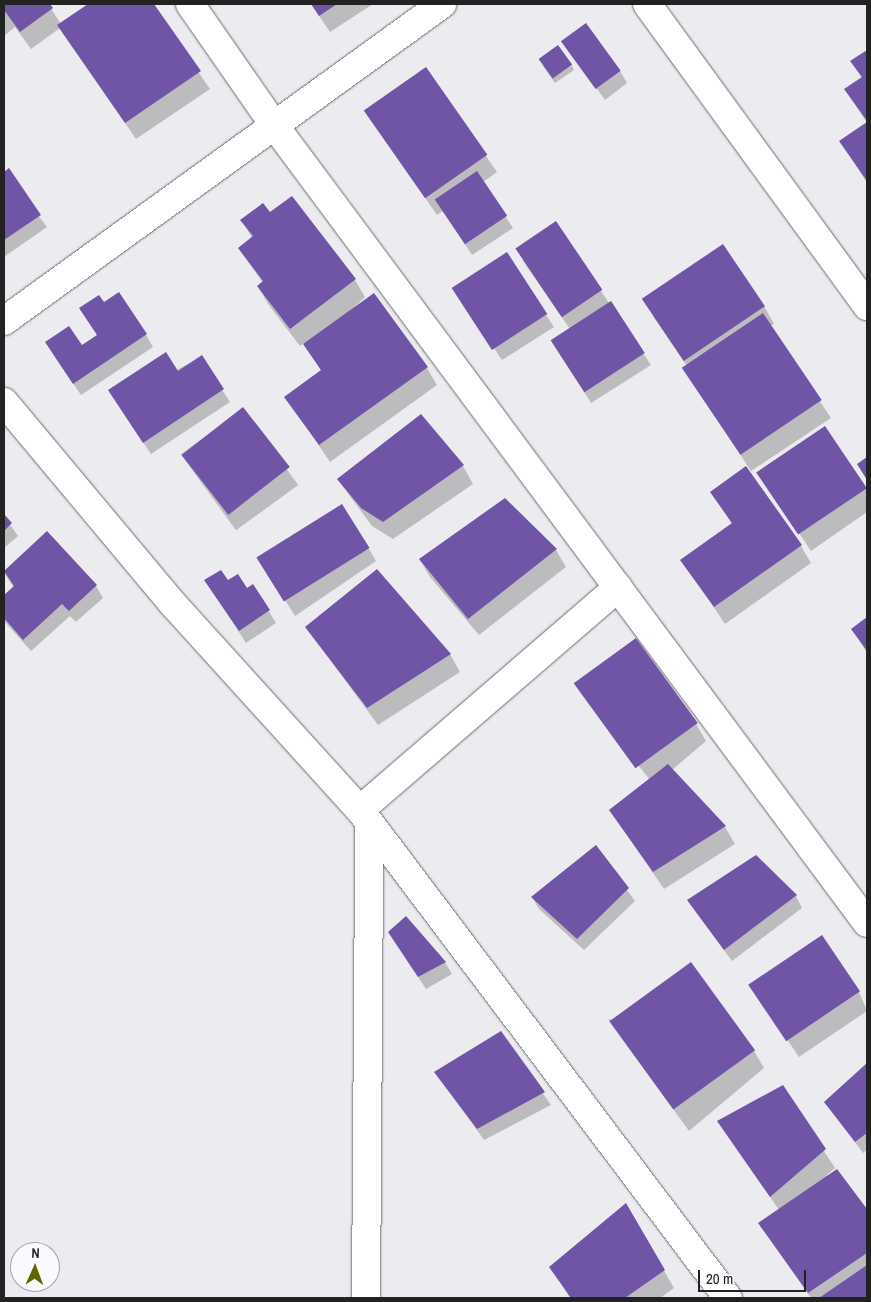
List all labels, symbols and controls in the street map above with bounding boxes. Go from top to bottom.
north arrow [10,1242,60,1292]
text: N [31,1244,40,1262]
scale bar [701,1260,808,1292]
text: 20 m [706,1268,733,1289]

